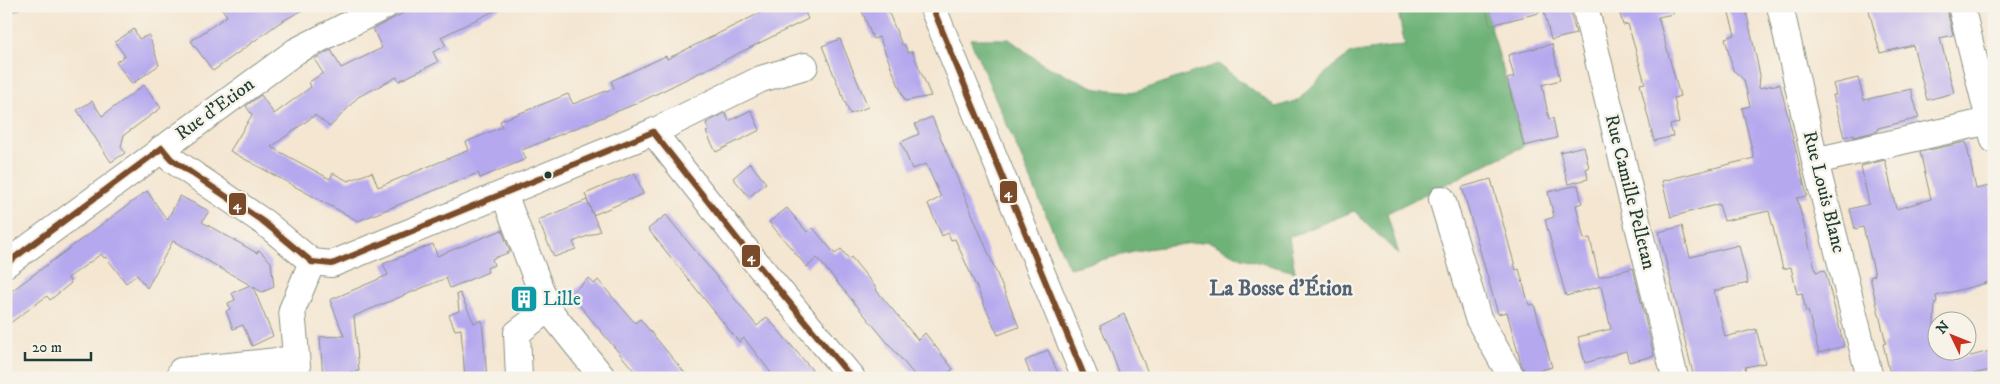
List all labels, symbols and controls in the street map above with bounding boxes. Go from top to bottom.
street label: Rue d'Etion [171,73,259,145]
street label: Rue Camille Pelletan [1600,112,1660,272]
street label: Rue Louis Blanc [1798,129,1850,255]
unlabelled marker [543,170,553,180]
line badge: 4 [999,180,1018,204]
text: 4 [1003,184,1013,202]
line badge: 4 [228,192,247,216]
text: 4 [232,196,242,214]
line badge: 4 [741,244,761,268]
text: 4 [746,248,756,266]
district label: La Bosse d'Étion [1209,274,1354,302]
building icon: Lille [509,284,539,314]
place label: Lille [543,288,581,311]
north arrow [1928,312,1978,362]
text: N [1933,317,1954,338]
scale bar [25,329,91,361]
text: 20 m [32,338,62,357]

